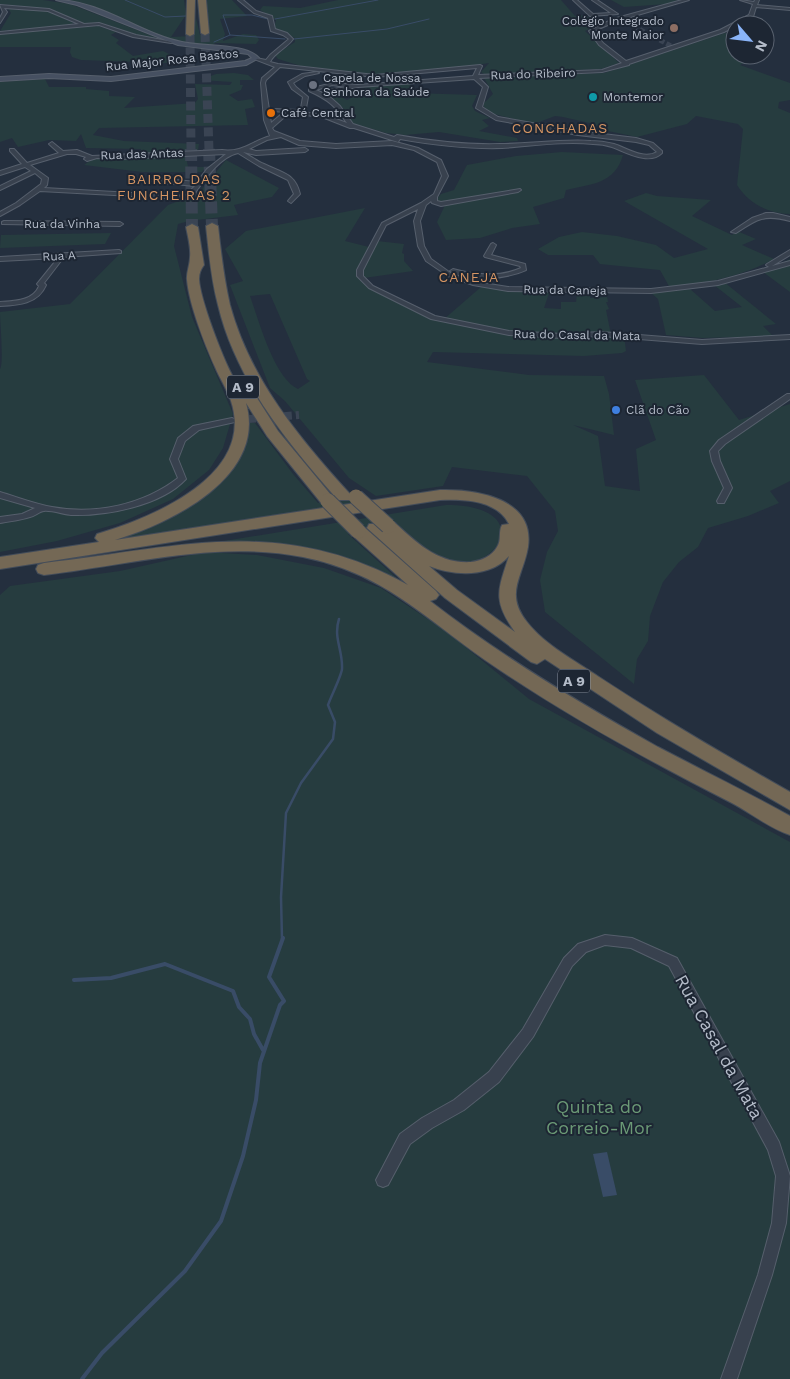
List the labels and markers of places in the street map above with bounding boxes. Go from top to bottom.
place label: Colégio Integrado Monte Maior [562,14,664,42]
marker: Colégio Integrado Monte Maior [668,22,680,34]
place label: Capela de Nossa Senhora da Saúde [323,71,429,99]
marker: Capela de Nossa Senhora da Saúde [307,79,319,91]
place label: Montemor [603,90,663,104]
marker: Montemor [587,91,599,103]
place label: Café Central [281,106,355,120]
marker: Café Central [265,107,277,119]
place label: Clã do Cão [626,403,690,417]
marker: Clã do Cão [610,404,622,416]

